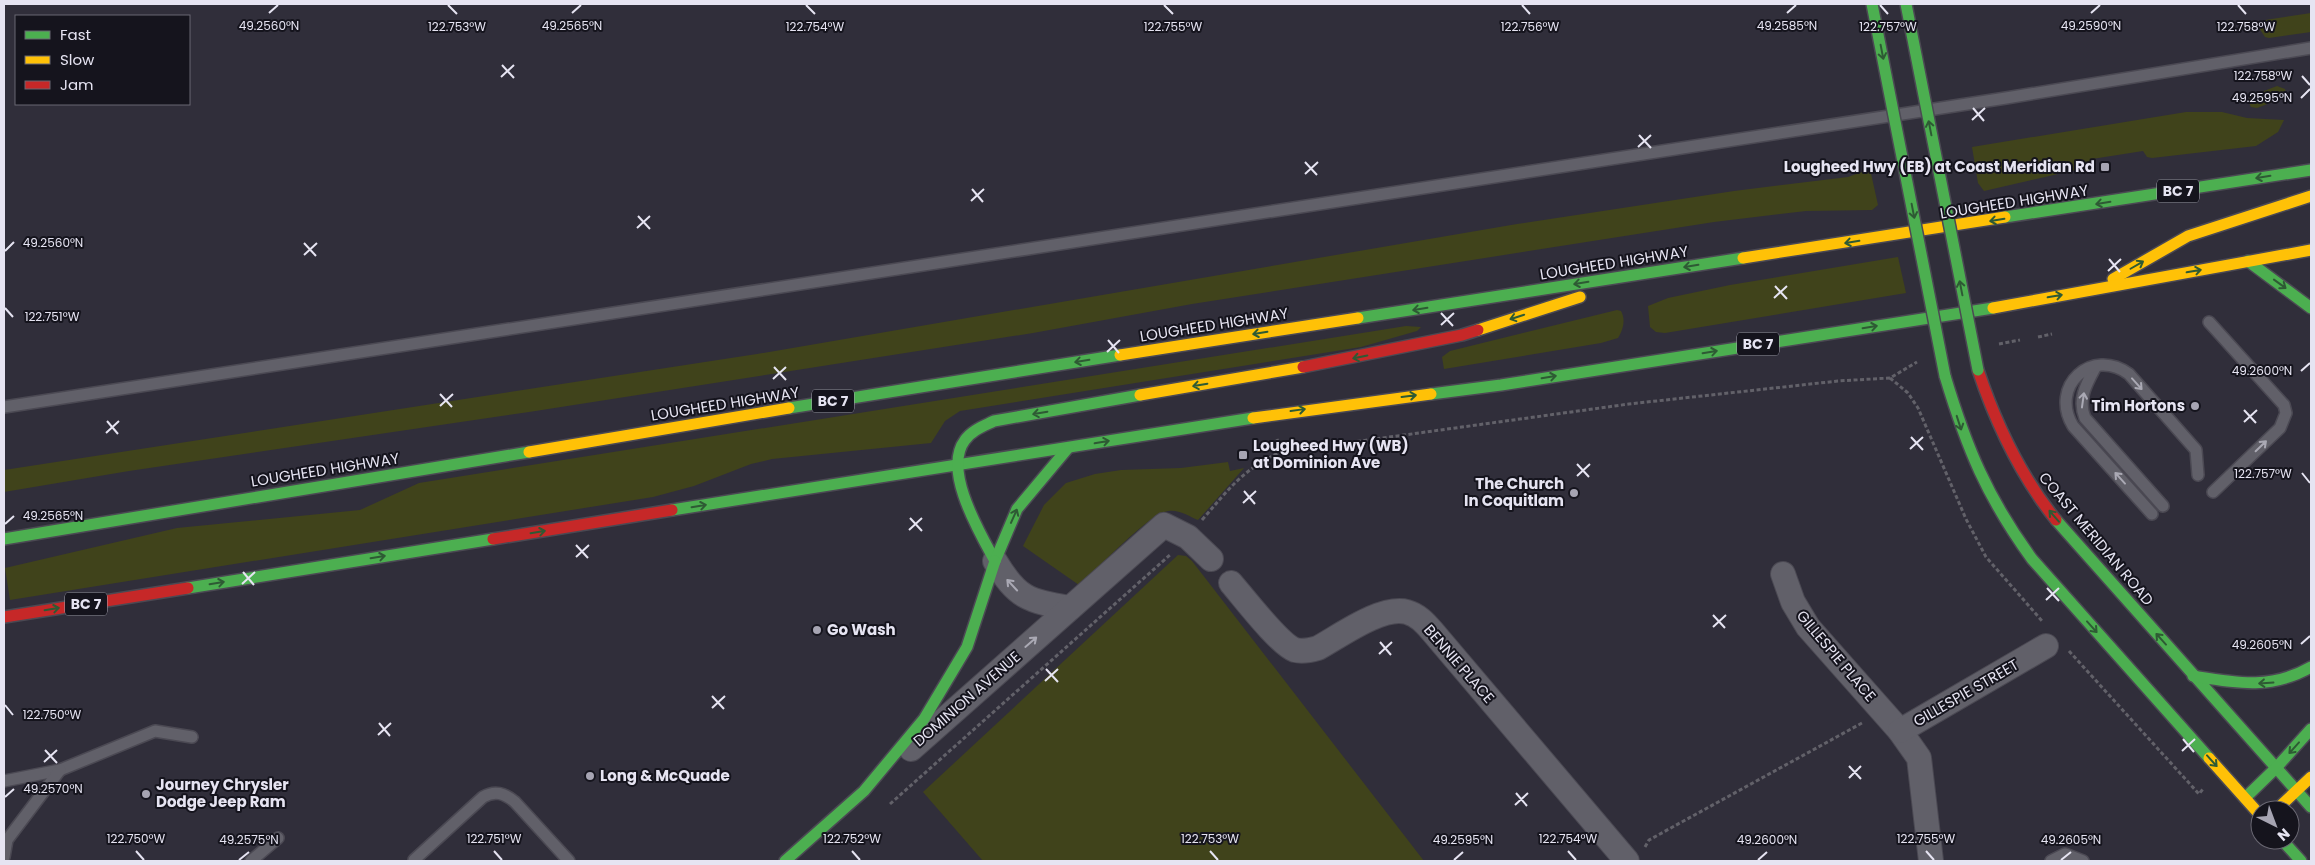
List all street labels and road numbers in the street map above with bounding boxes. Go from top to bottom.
street label: LOUGHEED HIGHWAY [1938,179,2090,224]
road number: BC 7 [2157,180,2199,202]
street label: LOUGHEED HIGHWAY [1538,240,1690,285]
street label: LOUGHEED HIGHWAY [1138,302,1290,347]
road number: BC 7 [1737,332,1779,356]
street label: LOUGHEED HIGHWAY [649,381,801,426]
road number: BC 7 [812,390,854,412]
street label: LOUGHEED HIGHWAY [249,447,401,492]
street label: COAST MERIDIAN ROAD [2034,467,2159,610]
road number: BC 7 [65,592,107,616]
street label: GILLESPIE PLACE [1792,605,1881,706]
street label: BENNIE PLACE [1419,620,1499,708]
street label: DOMINION AVENUE [909,646,1025,751]
street label: GILLESPIE STREET [1909,654,2022,731]

